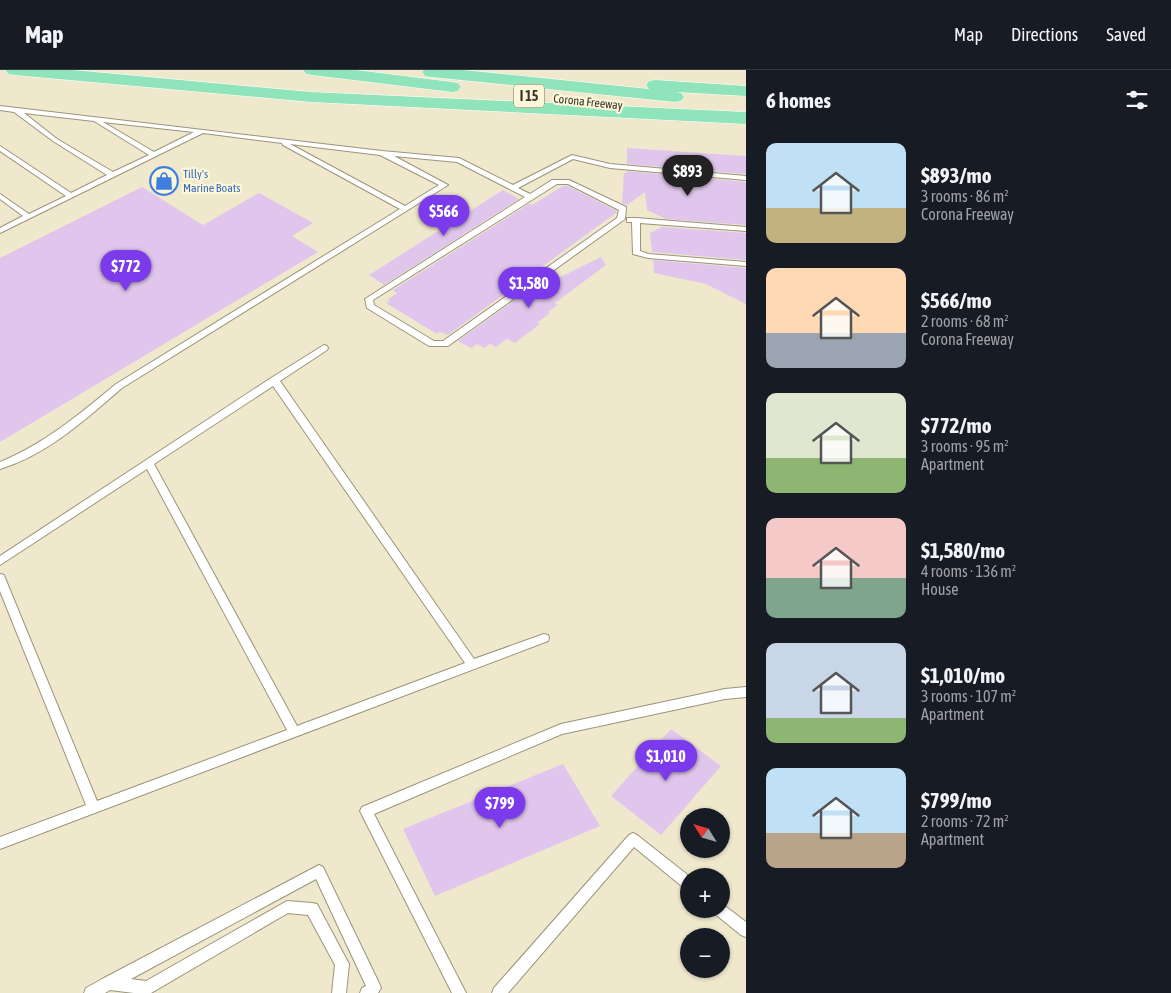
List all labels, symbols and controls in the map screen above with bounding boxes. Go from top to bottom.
text: Map [25,21,64,48]
text: Map [954,24,983,45]
text: Directions [1011,24,1078,45]
text: Saved [1106,24,1146,45]
road number: I 15 [514,85,544,108]
icon: filters [1123,86,1151,114]
text: 6 homes [766,88,831,112]
street label: Corona Freeway [553,91,623,113]
pin: $893 [658,154,718,197]
text: $893 [673,162,703,180]
icon: home [806,163,866,223]
text: $893/mo [921,163,992,187]
shop icon: Tilly's Marine Boats [149,166,179,196]
place label: Tilly's Marine Boats [183,167,240,195]
text: 3 rooms · 86 m² [921,187,1009,205]
pin: $566 [414,194,474,237]
text: $566 [429,202,459,220]
text: Corona Freeway [921,205,1014,223]
pin: $772 [96,250,156,292]
text: $772 [111,257,141,275]
pin: $1,580 [488,266,570,309]
text: $1,580 [509,274,549,292]
icon: home [806,288,866,348]
text: $566/mo [921,288,992,312]
text: 2 rooms · 68 m² [921,312,1009,330]
text: Corona Freeway [921,330,1014,348]
icon: home [806,413,866,473]
text: $772/mo [921,413,992,437]
text: 3 rooms · 95 m² [921,437,1009,455]
text: Apartment [921,455,984,473]
icon: home [806,538,866,598]
text: $1,580/mo [921,538,1005,562]
text: 4 rooms · 136 m² [921,562,1016,580]
text: House [921,580,958,598]
icon: home [806,663,866,723]
text: $1,010/mo [921,663,1005,687]
text: 3 rooms · 107 m² [921,687,1016,705]
text: Apartment [921,705,984,723]
pin: $1,010 [625,740,707,782]
text: $1,010 [646,747,686,765]
pin: $799 [470,786,530,829]
icon: home [806,788,866,848]
text: $799/mo [921,788,992,812]
text: $799 [485,794,515,812]
north arrow [680,808,730,858]
map controls [680,808,730,978]
text: 2 rooms · 72 m² [921,812,1009,830]
text: Apartment [921,830,984,848]
button: + [680,868,730,918]
button: − [680,928,730,978]

